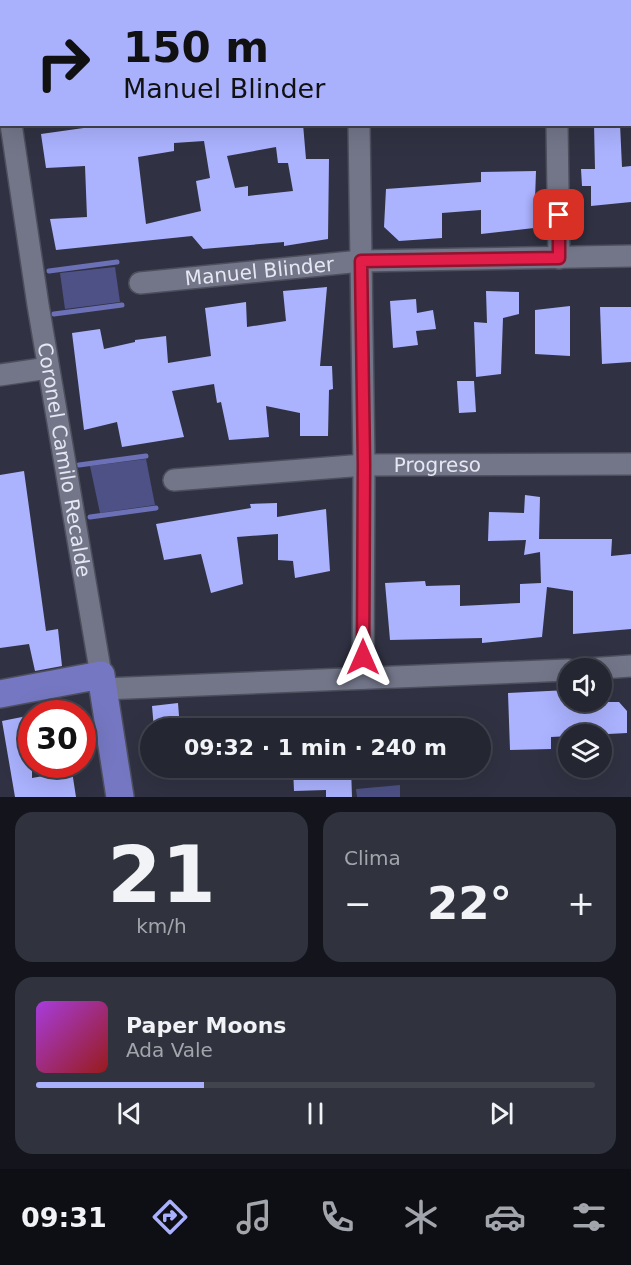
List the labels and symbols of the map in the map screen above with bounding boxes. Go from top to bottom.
pin [533,189,584,240]
street label: Manuel Blinder [184,252,336,290]
street label: Coronel Camilo Recalde [33,341,96,579]
street label: Progreso [394,453,481,477]
position arrow [331,625,395,689]
speed limit sign: 30 [18,700,96,778]

